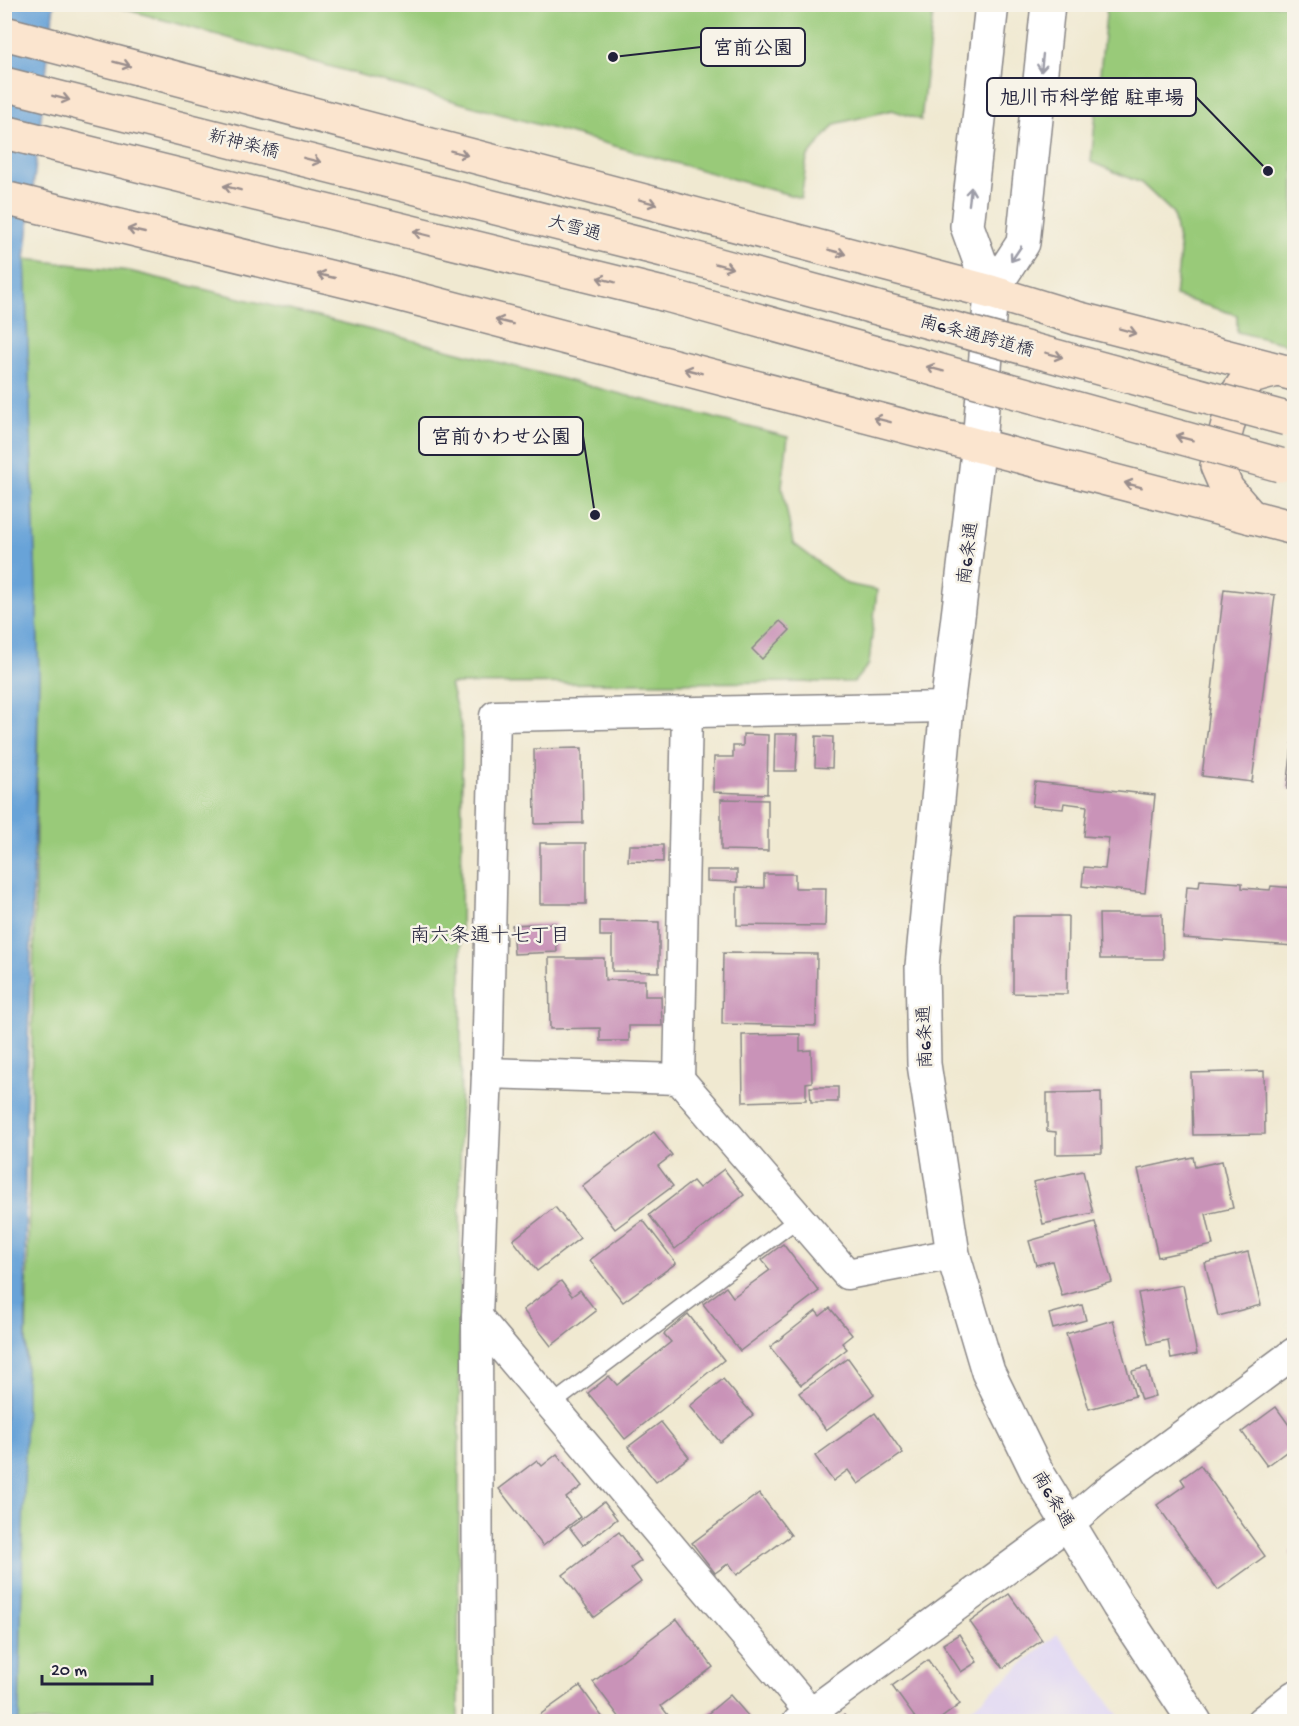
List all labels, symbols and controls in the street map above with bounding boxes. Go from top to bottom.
callout: 宮前公園 [701,28,805,66]
text: 宮前公園 [713,37,793,62]
one-way arrow [1036,52,1047,72]
one-way arrow [112,59,131,71]
callout: 旭川市科学館 駐車場 [987,78,1196,116]
text: 旭川市科学館 駐車場 [1000,87,1184,112]
one-way arrow [51,92,70,104]
street label: 新神楽橋 [206,126,281,164]
one-way arrow [450,148,469,159]
one-way arrow [302,155,321,167]
one-way arrow [223,182,242,194]
one-way arrow [965,186,976,206]
one-way arrow [638,197,657,209]
street label: 大雪通 [546,212,603,247]
one-way arrow [127,225,146,237]
one-way arrow [413,228,432,240]
one-way arrow [827,246,846,258]
one-way arrow [1010,246,1022,262]
one-way arrow [714,261,733,272]
one-way arrow [317,270,336,281]
one-way arrow [597,274,616,286]
street label: 南6条通跨道橋 [917,311,1036,363]
one-way arrow [495,316,514,328]
one-way arrow [1118,326,1137,338]
one-way arrow [1044,350,1063,362]
one-way arrow [926,363,945,375]
one-way arrow [684,365,703,376]
one-way arrow [872,413,891,425]
callout: 宮前かわせ公園 [419,417,583,455]
text: 宮前かわせ公園 [431,426,571,451]
one-way arrow [1174,432,1193,443]
one-way arrow [1124,479,1143,490]
street label: 南6条通 [954,521,984,586]
district label: 南六条通十七丁目 [410,924,570,949]
street label: 南6条通 [914,1005,938,1069]
street label: 南6条通 [1027,1467,1078,1533]
scale bar [42,1648,152,1686]
text: 20 m [51,1661,87,1682]

